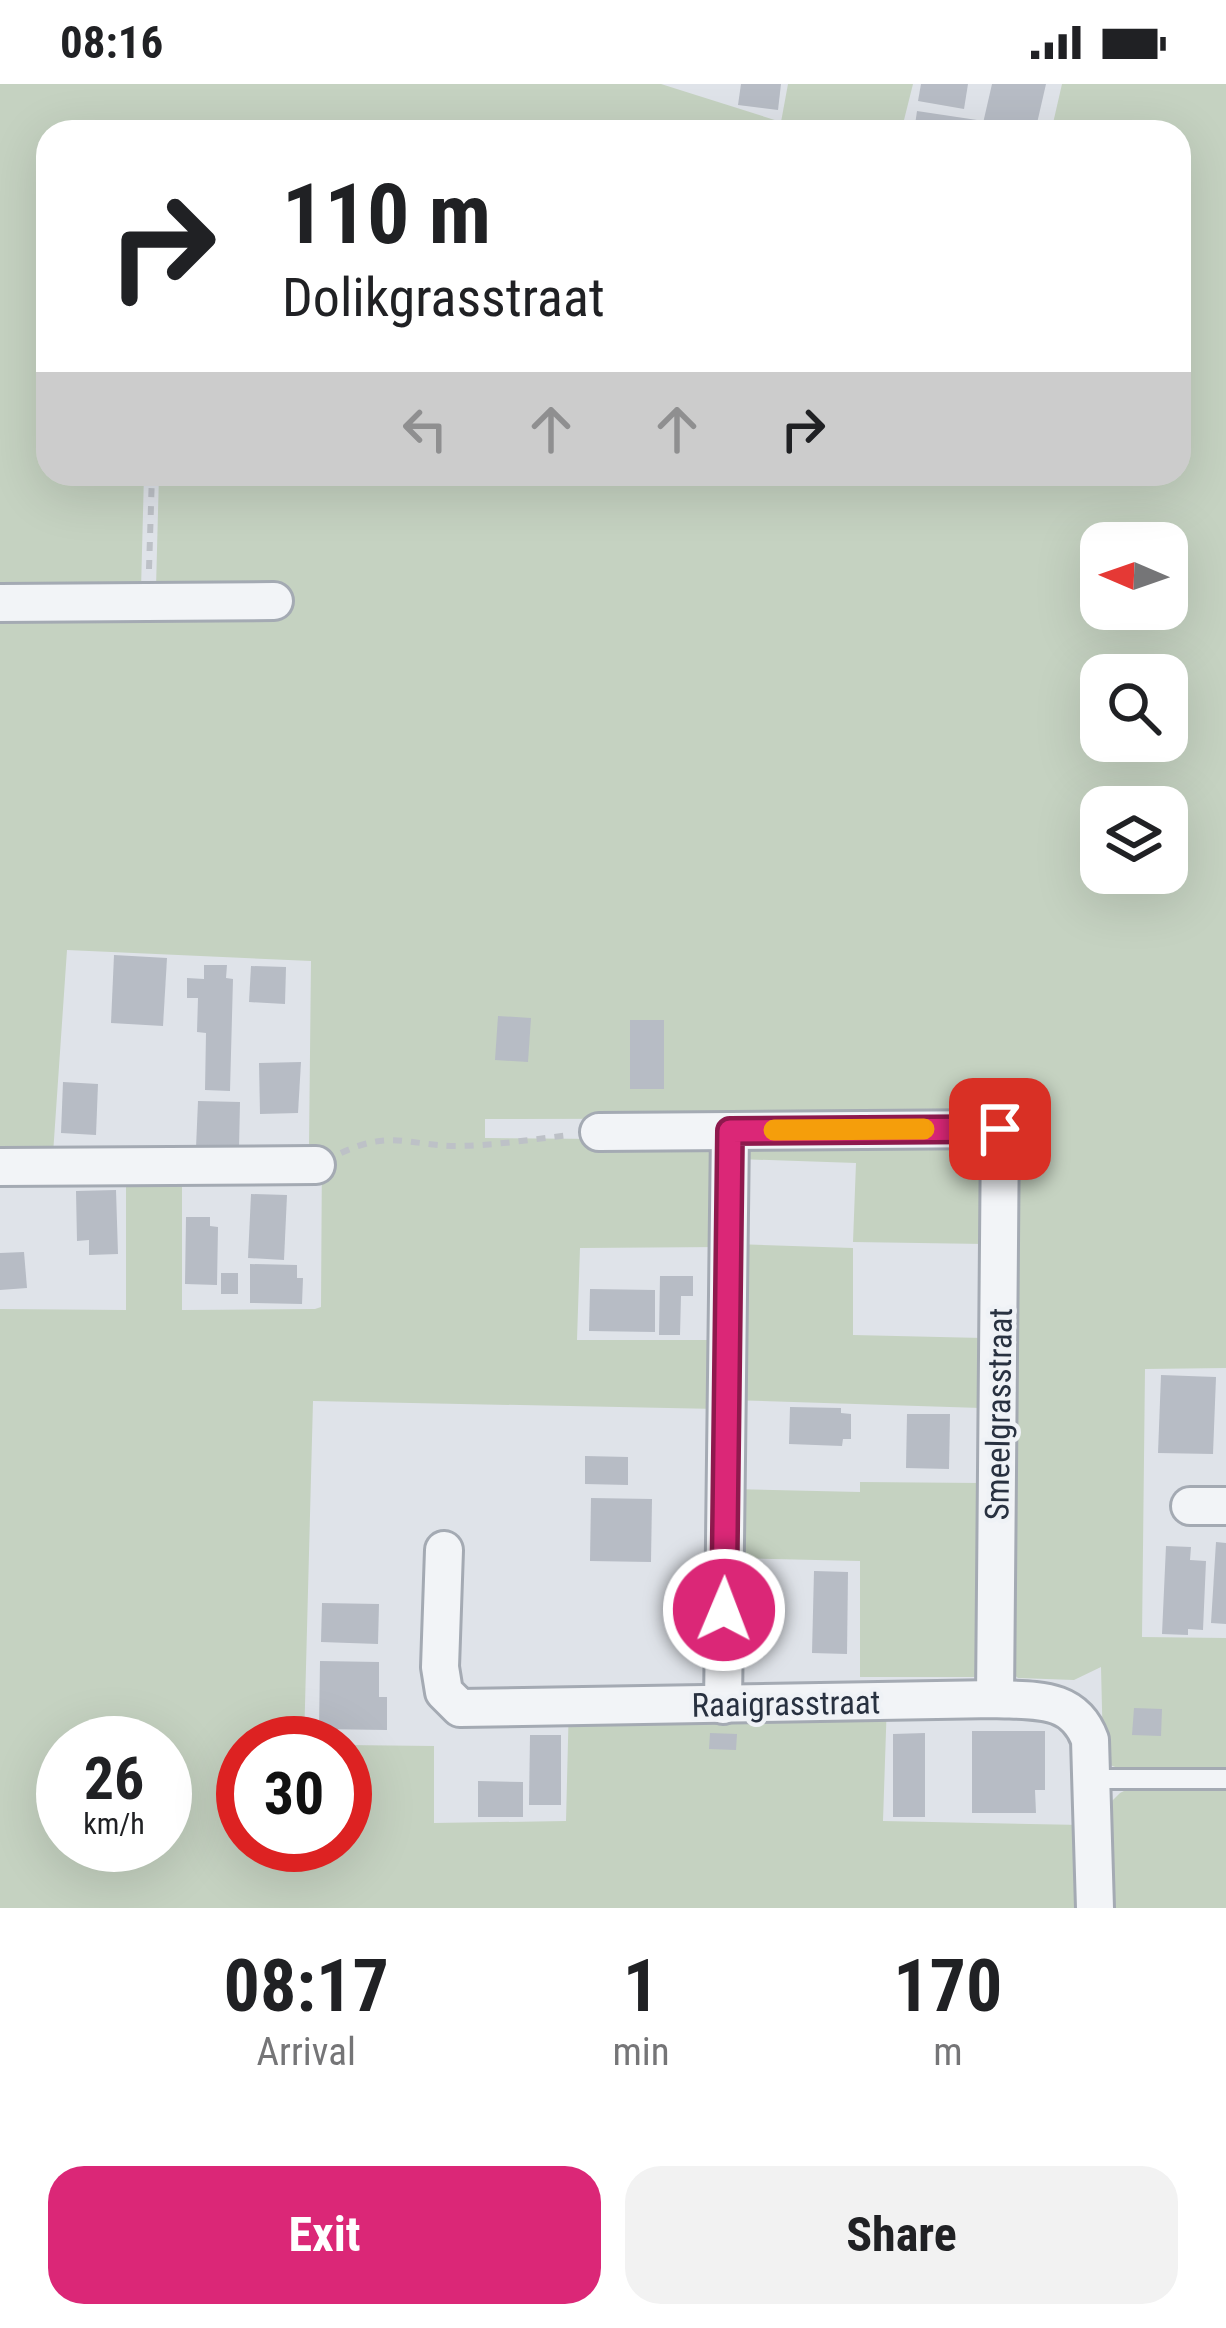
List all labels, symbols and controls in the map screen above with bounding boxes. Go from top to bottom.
text: 08:16 [60,16,163,69]
text: 110 m [282,165,491,264]
icon: right [84,168,240,324]
text: Dolikgrasstraat [282,266,605,329]
icon: left [392,396,458,462]
icon: ahead [518,396,584,462]
icon: ahead [644,396,710,462]
icon: right [770,396,836,462]
north arrow [1080,522,1188,630]
map controls [1080,522,1188,894]
button: search [1080,654,1188,762]
button: layers [1080,786,1188,894]
pin [949,1078,1051,1180]
icon: arrive [967,1096,1033,1162]
street label: Smeelgrasstraat [977,1307,1020,1521]
position arrow [661,1547,787,1673]
street label: Raaigrasstraat [691,1682,881,1725]
speed limit sign: 30 [216,1716,372,1872]
text: 26 [84,1743,144,1814]
text: km/h [83,1806,145,1841]
text: 08:17 [224,1944,389,2029]
text: 1 [623,1944,659,2029]
text: 170 [893,1944,1002,2029]
text: Arrival [257,2029,356,2075]
text: min [612,2029,670,2075]
text: m [933,2029,963,2075]
button: Exit [48,2166,601,2304]
button: Share [625,2166,1178,2304]

